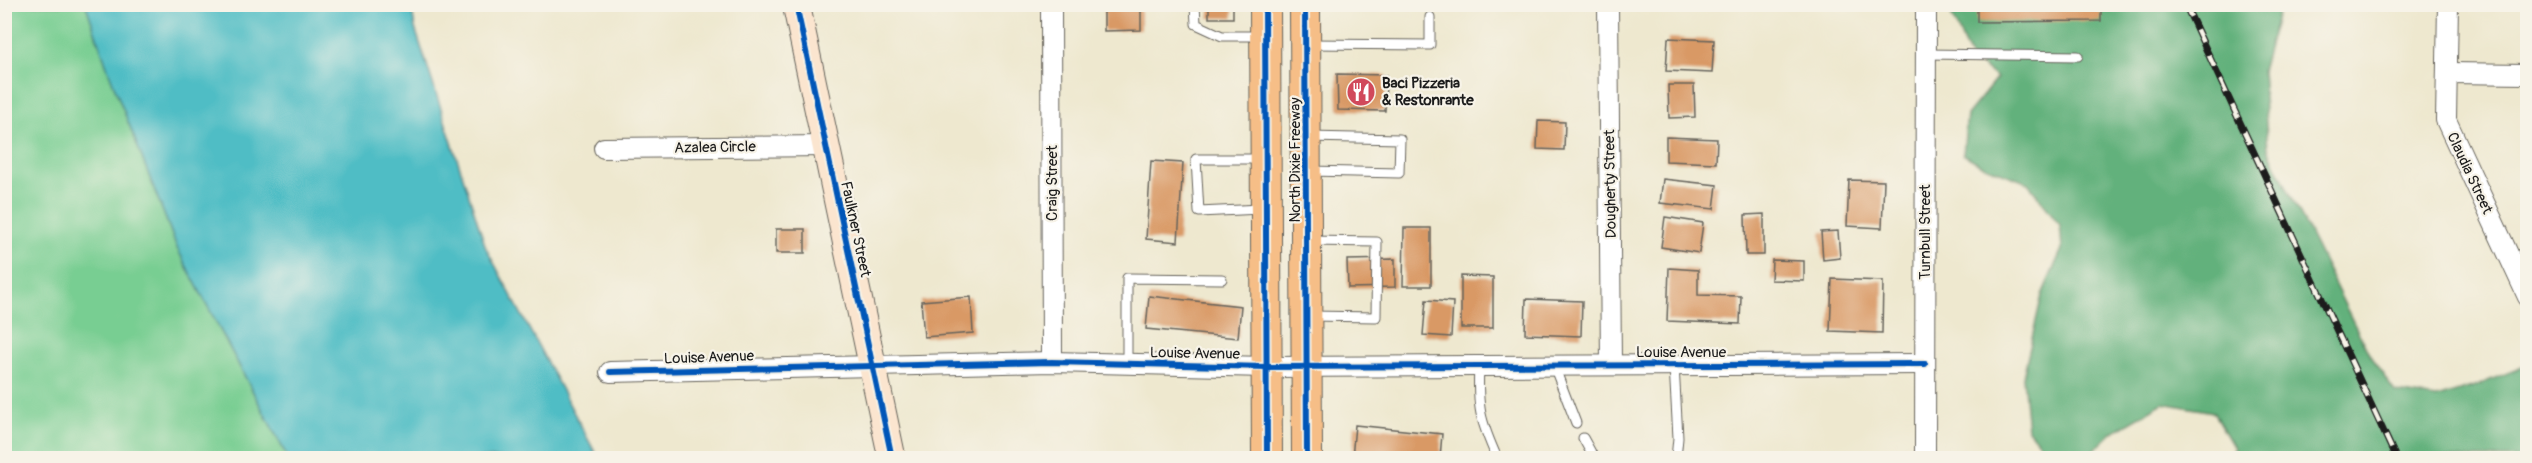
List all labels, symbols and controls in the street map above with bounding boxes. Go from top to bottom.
place label: Baci Pizzeria & Restonrante [1382,74,1474,110]
restaurant icon: Baci Pizzeria & Restonrante [1345,76,1377,108]
street label: North Dixie Freeway [1286,97,1305,223]
street label: Dougherty Street [1600,128,1621,239]
street label: Claudia Street [2442,129,2497,218]
street label: Azalea Circle [674,137,756,158]
street label: Craig Street [1043,144,1062,221]
street label: Faulkner Street [836,180,875,280]
street label: Turnbull Street [1916,183,1935,280]
street label: Louise Avenue [1150,343,1241,364]
street label: Louise Avenue [1636,343,1727,362]
street label: Louise Avenue [664,346,755,369]

